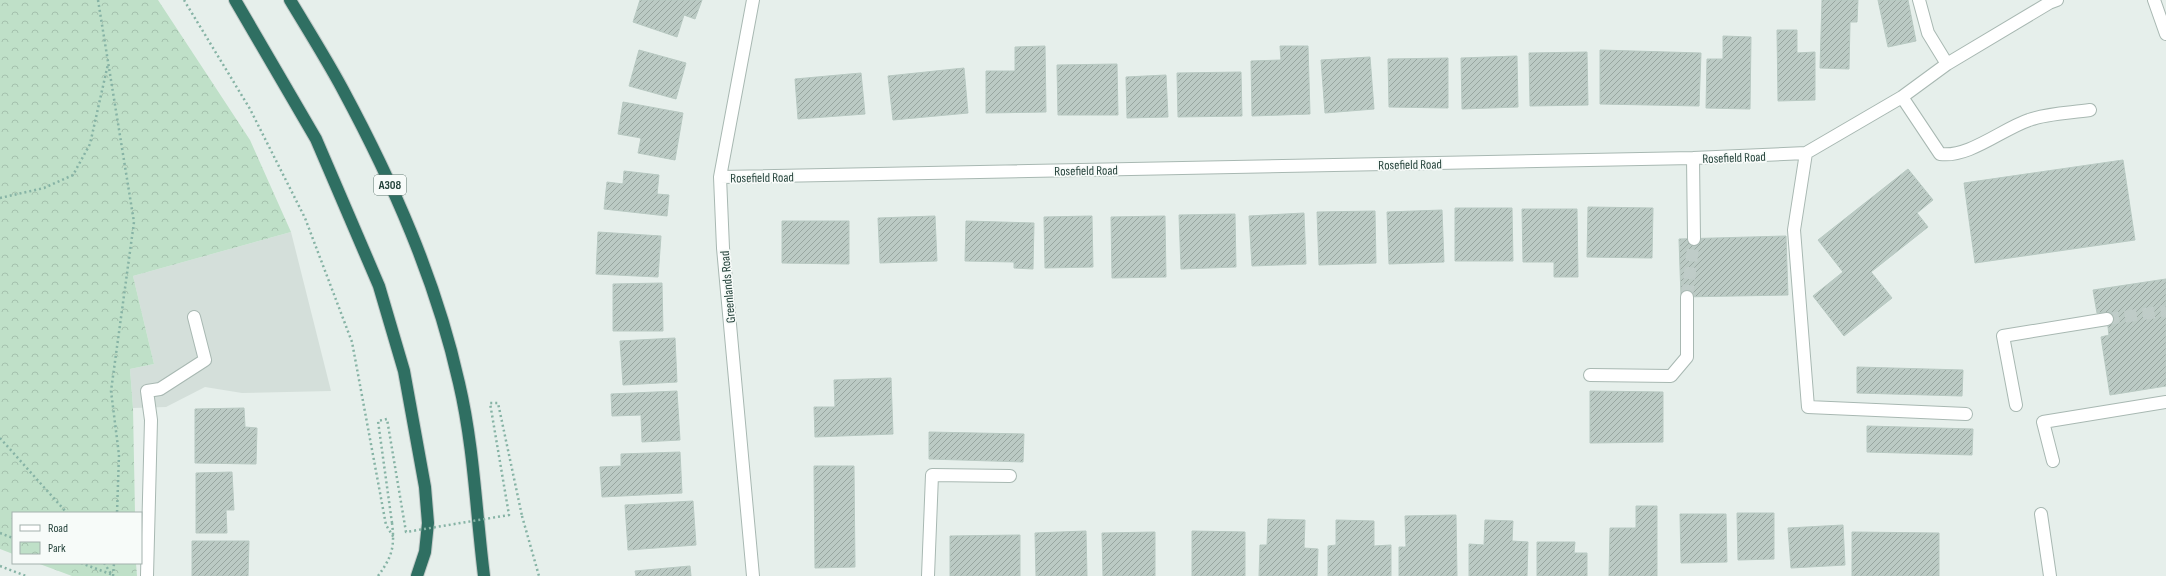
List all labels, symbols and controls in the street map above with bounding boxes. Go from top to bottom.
street label: Rosefield Road [1702,149,1766,167]
street label: Rosefield Road [1378,156,1442,174]
street label: Rosefield Road [1054,162,1118,180]
street label: Rosefield Road [730,169,794,187]
road number: A308 [374,175,406,195]
street label: Greenlands Road [717,250,739,324]
legend [12,512,142,564]
text: Road [48,521,68,536]
text: Park [48,541,66,556]

